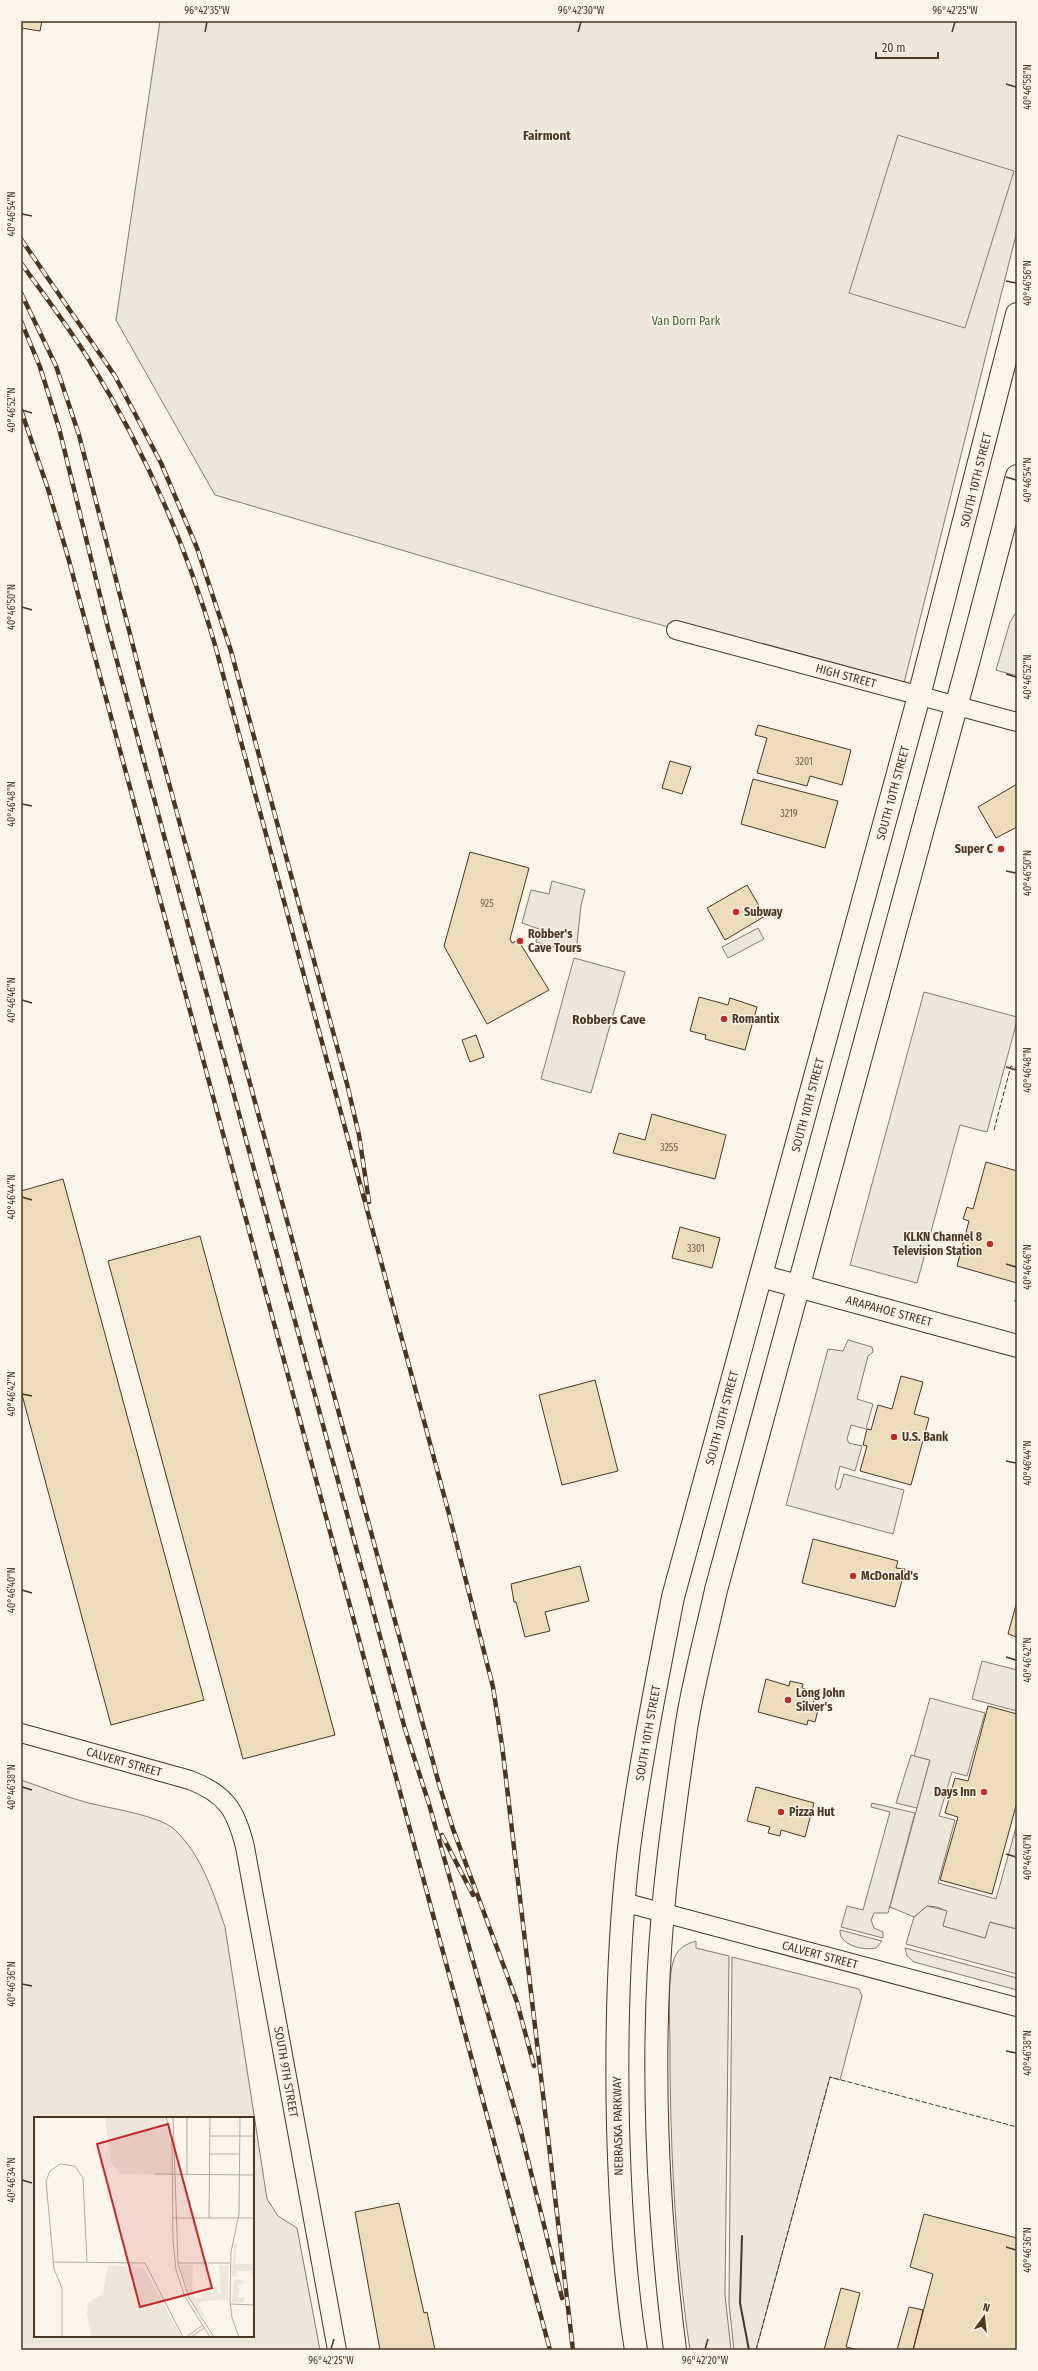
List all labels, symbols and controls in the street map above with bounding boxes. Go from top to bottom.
text: 96°42'35"W [184,5,230,17]
text: 96°42'30"W [558,5,605,17]
text: 96°42'25"W [932,5,978,17]
scale bar [876,34,938,60]
text: 20 m [882,41,906,55]
text: 40°46'58"N [1022,64,1034,110]
district label: Fairmont [523,128,571,143]
text: 40°46'54"N [6,191,18,237]
text: 40°46'56"N [1022,260,1034,306]
park label: Van Dorn Park [652,314,721,328]
text: 40°46'52"N [6,387,18,433]
street label: SOUTH 10TH STREET [957,431,995,529]
text: 40°46'54"N [1022,457,1034,503]
text: 40°46'50"N [6,584,18,630]
text: 40°46'52"N [1022,654,1034,700]
street label: HIGH STREET [814,661,878,691]
street label: SOUTH 10TH STREET [874,744,912,842]
house number: 3201 [795,756,813,768]
text: 40°46'48"N [6,781,18,827]
house number: 3219 [780,808,798,820]
place label: Super C [955,842,994,856]
marker: Super C [996,844,1006,854]
text: 40°46'50"N [1022,850,1034,896]
house number: 925 [480,898,494,910]
place label: Subway [744,905,783,919]
marker: Subway [731,907,741,917]
place label: Robber's Cave Tours [528,927,582,955]
marker: Robber's Cave Tours [515,936,525,946]
text: 40°46'46"N [6,977,18,1023]
district label: Robbers Cave [572,1012,646,1027]
place label: Romantix [732,1012,780,1026]
marker: Romantix [719,1014,729,1024]
text: 40°46'48"N [1022,1047,1034,1093]
street label: SOUTH 10TH STREET [789,1056,827,1154]
house number: 3255 [660,1142,678,1154]
text: 40°46'44"N [6,1175,18,1220]
place label: KLKN Channel 8 Television Station [893,1230,983,1258]
marker: KLKN Channel 8 Television Station [985,1239,995,1249]
house number: 3301 [687,1243,705,1255]
text: 40°46'46"N [1022,1244,1034,1290]
street label: ARAPAHOE STREET [844,1293,934,1329]
street label: SOUTH 10TH STREET [703,1369,741,1467]
text: 40°46'42"N [6,1372,18,1416]
place label: U.S. Bank [902,1430,949,1444]
marker: U.S. Bank [889,1432,899,1442]
text: 40°46'44"N [1022,1441,1034,1486]
text: 40°46'40"N [6,1567,18,1613]
place label: McDonald's [861,1569,919,1583]
marker: McDonald's [848,1571,858,1581]
text: 40°46'42"N [1022,1638,1034,1682]
street label: SOUTH 10TH STREET [633,1684,663,1782]
place label: Long John Silver's [796,1686,845,1714]
marker: Long John Silver's [783,1695,793,1705]
street label: CALVERT STREET [85,1745,164,1780]
text: 40°46'38"N [6,1764,18,1810]
place label: Days Inn [934,1785,976,1799]
marker: Days Inn [979,1787,989,1797]
place label: Pizza Hut [789,1805,835,1819]
marker: Pizza Hut [776,1807,786,1817]
text: 40°46'40"N [1022,1834,1034,1880]
street label: CALVERT STREET [781,1938,860,1972]
text: 40°46'36"N [6,1961,18,2007]
street label: SOUTH 9TH STREET [271,2025,301,2119]
text: 40°46'38"N [1022,2030,1034,2076]
street label: NEBRASKA PARKWAY [610,2076,626,2176]
inset map [34,2117,254,2337]
text: 40°46'34"N [6,2157,18,2203]
text: 40°46'36"N [1022,2227,1034,2273]
north arrow [964,2297,1004,2337]
text: N [982,2301,991,2315]
text: 96°42'25"W [308,2355,354,2367]
text: 96°42'20"W [682,2355,729,2367]

